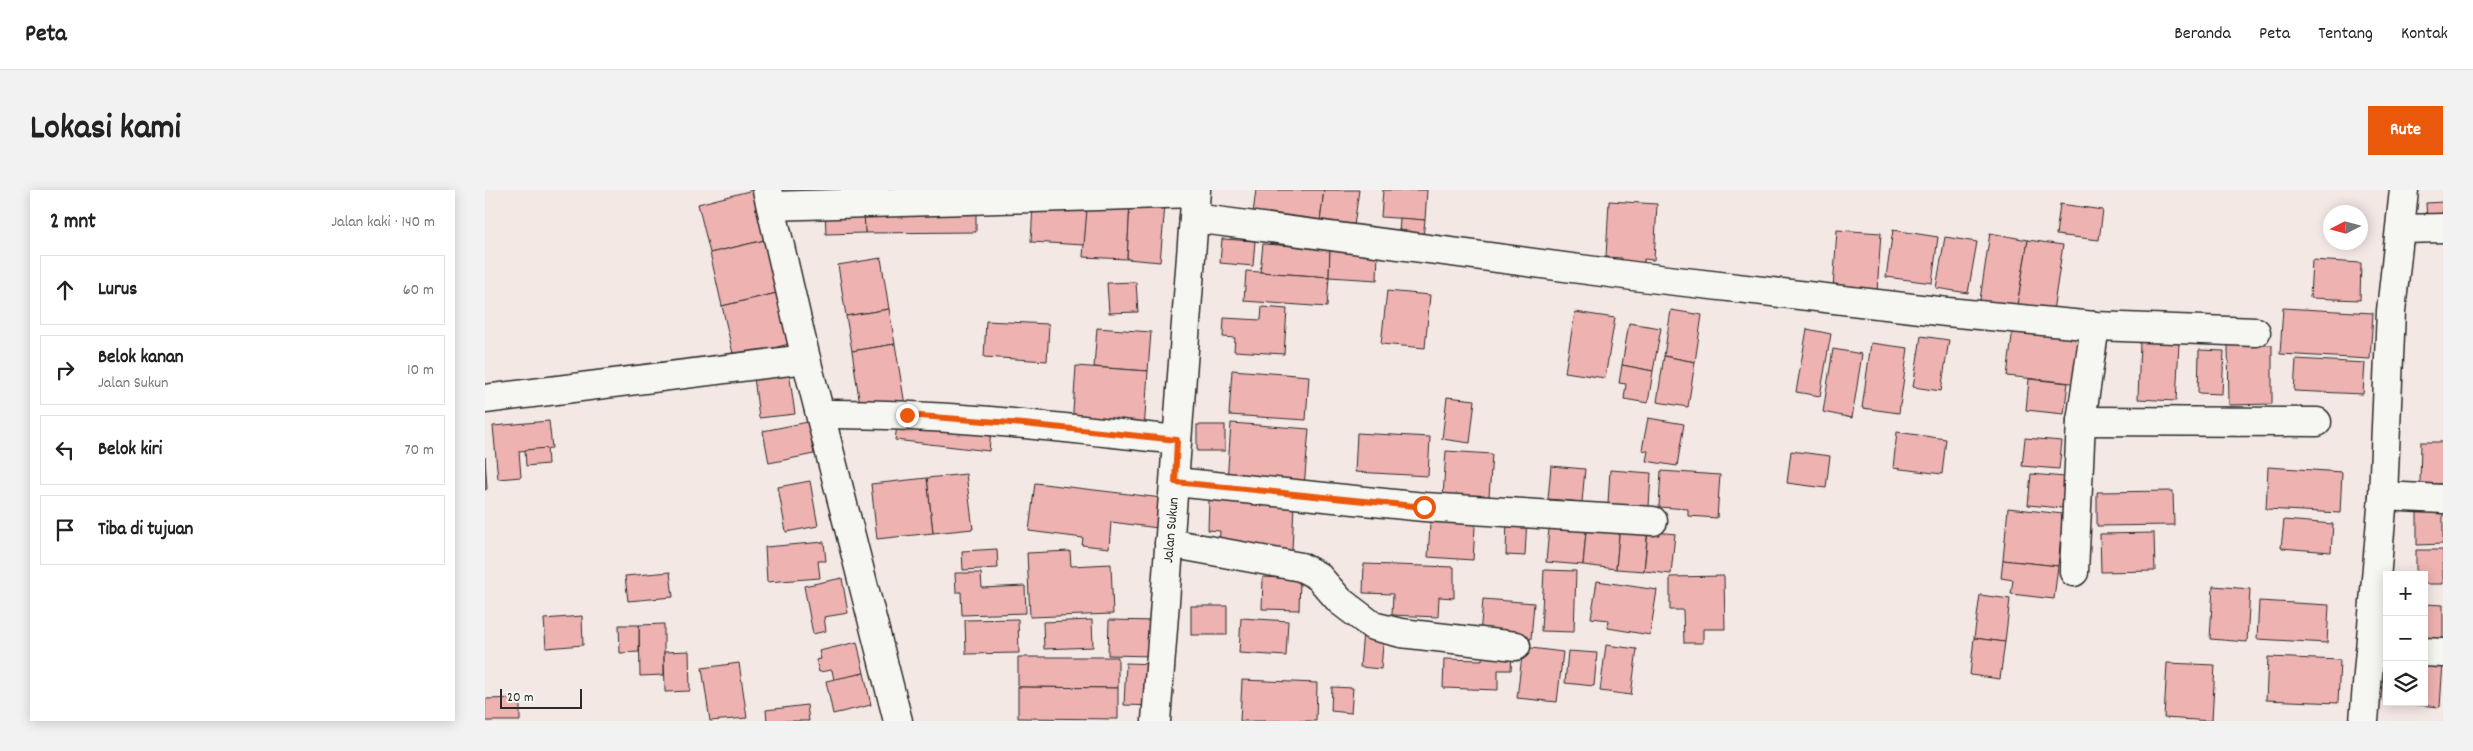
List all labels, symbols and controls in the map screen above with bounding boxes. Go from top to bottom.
text: Peta [25,18,67,52]
text: Beranda [2174,22,2231,47]
text: Peta [2259,22,2290,47]
text: Tentang [2318,22,2373,47]
text: Kontak [2401,22,2448,47]
text: Lokasi kami [30,105,181,155]
button: Rute [2368,106,2443,155]
north arrow [2323,205,2368,250]
text: 2 mnt [50,208,96,238]
text: Jalan kaki · 140 m [331,211,435,234]
icon: ahead [51,276,79,304]
text: Lurus [98,277,137,304]
text: 60 m [403,279,434,302]
text: Belok kanan [98,345,184,372]
icon: right [51,356,79,384]
text: 10 m [407,359,434,382]
text: Jalan Sukun [98,372,169,395]
route end [896,404,919,427]
icon: left [51,436,79,464]
text: Belok kiri [98,437,162,464]
text: 70 m [404,439,434,462]
street label: Jalan Sukun [1158,496,1186,564]
route start [1413,496,1436,519]
icon: arrive [51,516,79,544]
text: Tiba di tujuan [98,517,193,544]
map controls [2383,571,2428,706]
button: + [2383,571,2428,616]
button: − [2383,616,2428,661]
button: layers [2383,661,2428,706]
scale bar [500,686,583,709]
text: 20 m [507,688,534,708]

